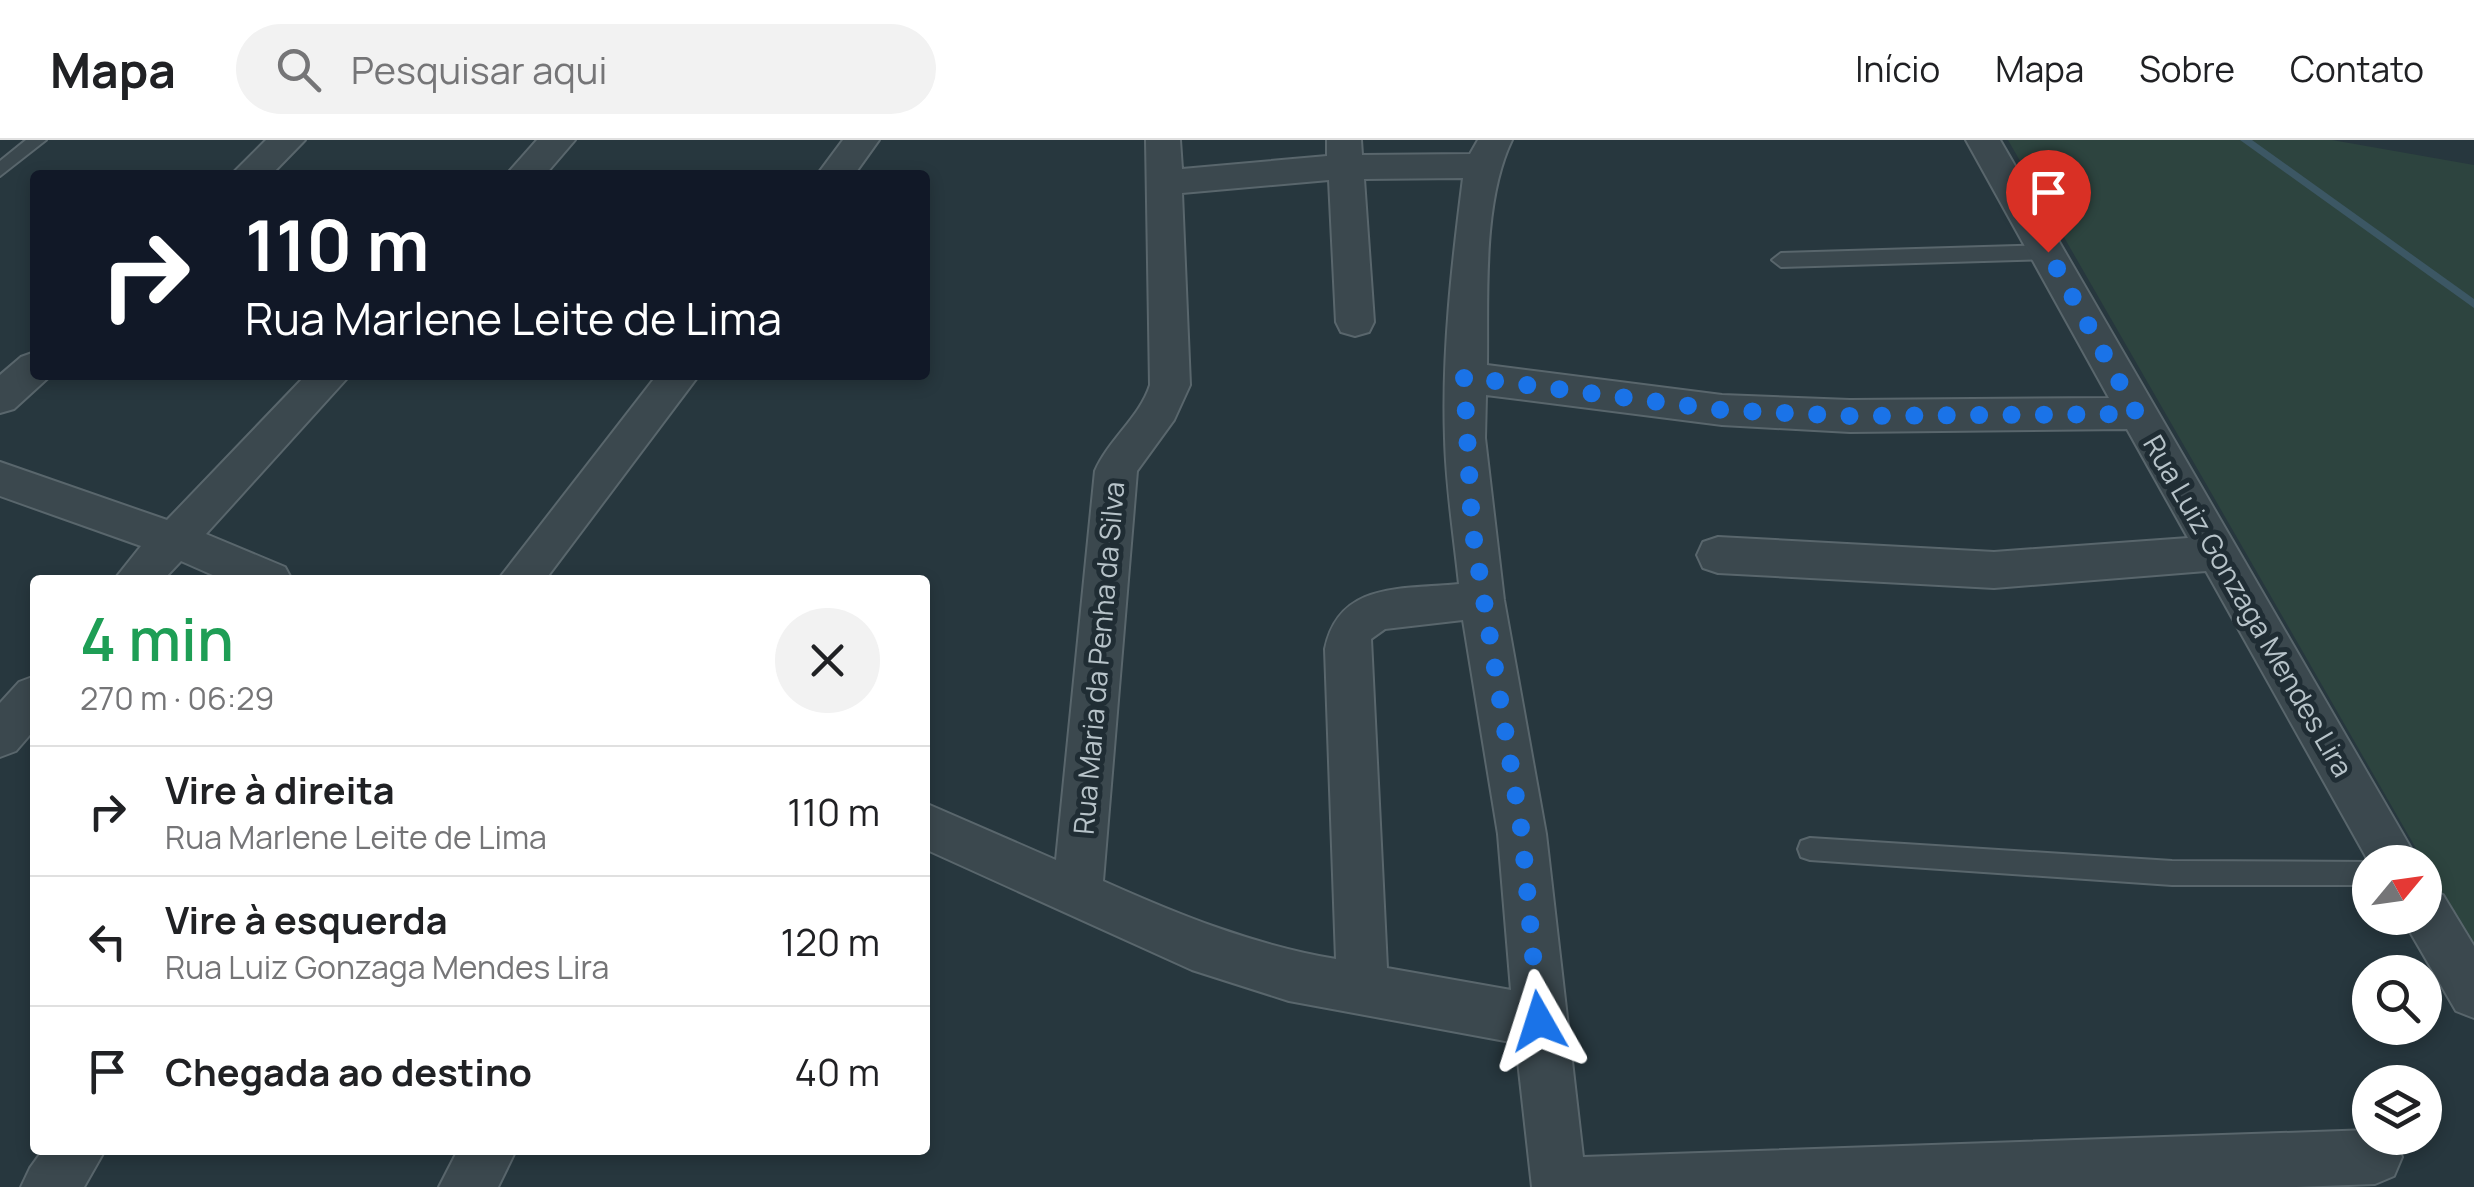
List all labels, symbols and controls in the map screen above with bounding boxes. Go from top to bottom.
search box [236,24,936,114]
text: Mapa [50,37,176,102]
icon: search [271,42,326,97]
text: Pesquisar aqui [351,43,607,95]
text: Início [1855,45,1940,93]
text: Mapa [1995,45,2084,93]
text: Sobre [2139,45,2235,93]
text: Contato [2290,45,2424,93]
pin [2006,150,2091,253]
icon: arrive [2021,165,2076,220]
text: 110 m [245,196,429,292]
icon: right [80,210,210,340]
text: Rua Marlene Leite de Lima [245,287,782,349]
street label: Rua Luiz Gonzaga Mendes Lira [2135,428,2363,783]
street label: Rua Maria da Penha da Silva [1064,480,1132,836]
text: 4 min [80,597,234,679]
button: close [775,608,880,713]
text: 270 m · 06:29 [80,676,274,720]
text: Vire à direita [165,763,395,815]
icon: right [80,784,135,839]
text: 110 m [787,785,880,837]
text: Rua Marlene Leite de Lima [165,815,547,859]
north arrow [2352,845,2442,935]
map controls [2352,845,2442,1155]
text: Vire à esquerda [165,893,448,945]
icon: left [80,914,135,969]
text: 120 m [781,915,880,967]
text: Rua Luiz Gonzaga Mendes Lira [165,945,609,989]
button: search [2352,955,2442,1045]
position arrow [1487,969,1591,1073]
icon: arrive [80,1044,135,1099]
text: Chegada ao destino [165,1045,532,1097]
text: 40 m [795,1045,880,1097]
button: layers [2352,1065,2442,1155]

